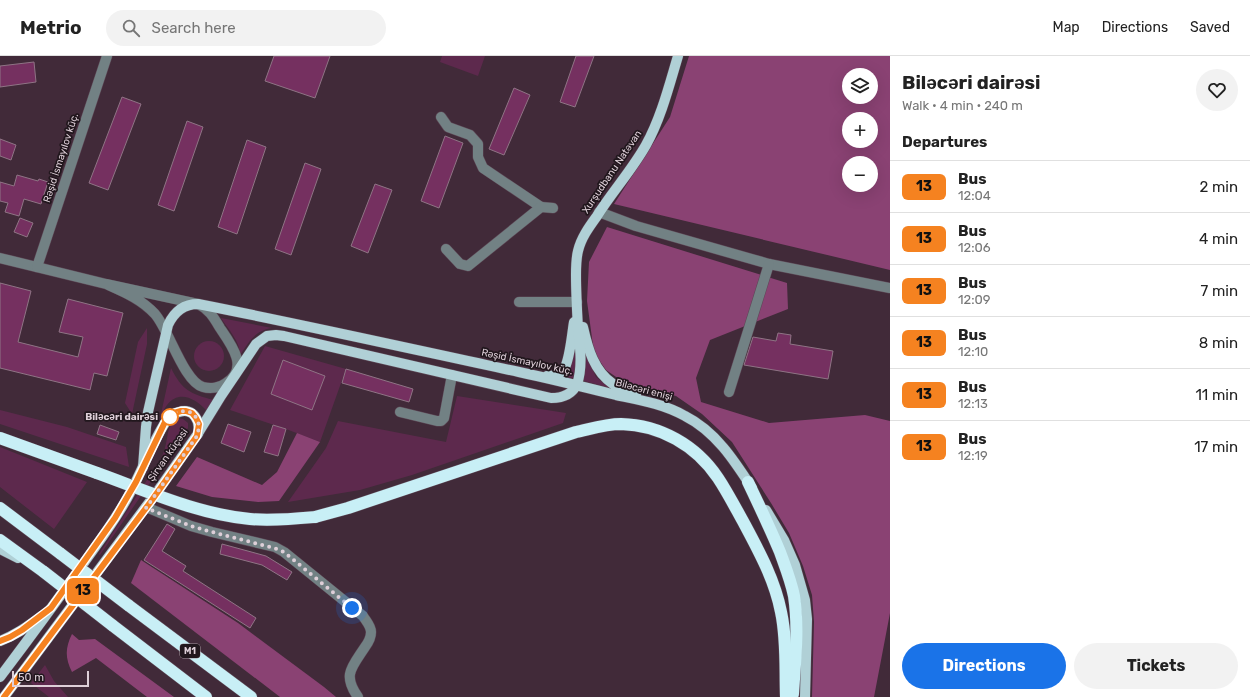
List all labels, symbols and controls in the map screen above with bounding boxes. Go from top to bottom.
search box [106,10,386,46]
text: Metrio [20,16,82,39]
icon: search [120,17,142,39]
text: Search here [152,19,236,37]
text: Map [1053,19,1080,36]
text: Directions [1102,19,1168,36]
text: Saved [1190,19,1230,36]
map controls [842,68,878,192]
button: layers [842,68,878,104]
button: heart [1196,69,1238,111]
text: Biləcəri dairəsi [902,71,1040,94]
text: Walk · 4 min · 240 m [902,98,1023,113]
street label: Rəşid İsmayılov küç. [41,112,81,204]
button: + [842,112,878,148]
street label: Xurşudbanu Natəvan [580,128,644,216]
text: Departures [902,133,987,151]
button: − [842,156,878,192]
text: Bus [958,170,986,188]
text: 13 [916,178,932,195]
text: 2 min [1199,178,1238,196]
text: 12:04 [958,188,991,203]
text: Bus [958,222,986,240]
text: 13 [916,230,932,247]
text: 4 min [1199,230,1238,248]
text: 12:06 [958,240,991,255]
text: Bus [958,274,986,292]
text: 13 [916,282,932,299]
text: 7 min [1201,282,1238,300]
text: 12:09 [958,292,991,307]
text: Bus [958,326,986,344]
text: 13 [916,334,932,351]
text: 8 min [1199,334,1238,352]
text: 12:10 [958,344,988,359]
street label: Rəşid İsmayılov küç. [480,346,574,378]
street label: Biləcəri enişi [614,377,674,403]
text: Bus [958,378,986,396]
text: 13 [916,386,932,403]
text: 11 min [1195,386,1238,404]
text: 12:13 [958,396,988,411]
marker: Biləcəri dairəsi [161,408,179,426]
place label: Biləcəri dairəsi [85,411,158,423]
street label: Şirvan küçəsi [145,426,191,484]
text: Bus [958,430,986,448]
text: 13 [916,438,932,455]
text: 17 min [1194,438,1238,456]
text: 12:19 [958,448,988,463]
line badge: 13 [65,578,101,604]
text: 13 [75,582,91,599]
your location [342,598,362,618]
button: Directions [902,643,1066,689]
button: Tickets [1074,643,1238,689]
road number: M1 [180,644,200,658]
scale bar [12,669,89,688]
text: 50 m [18,671,44,684]

